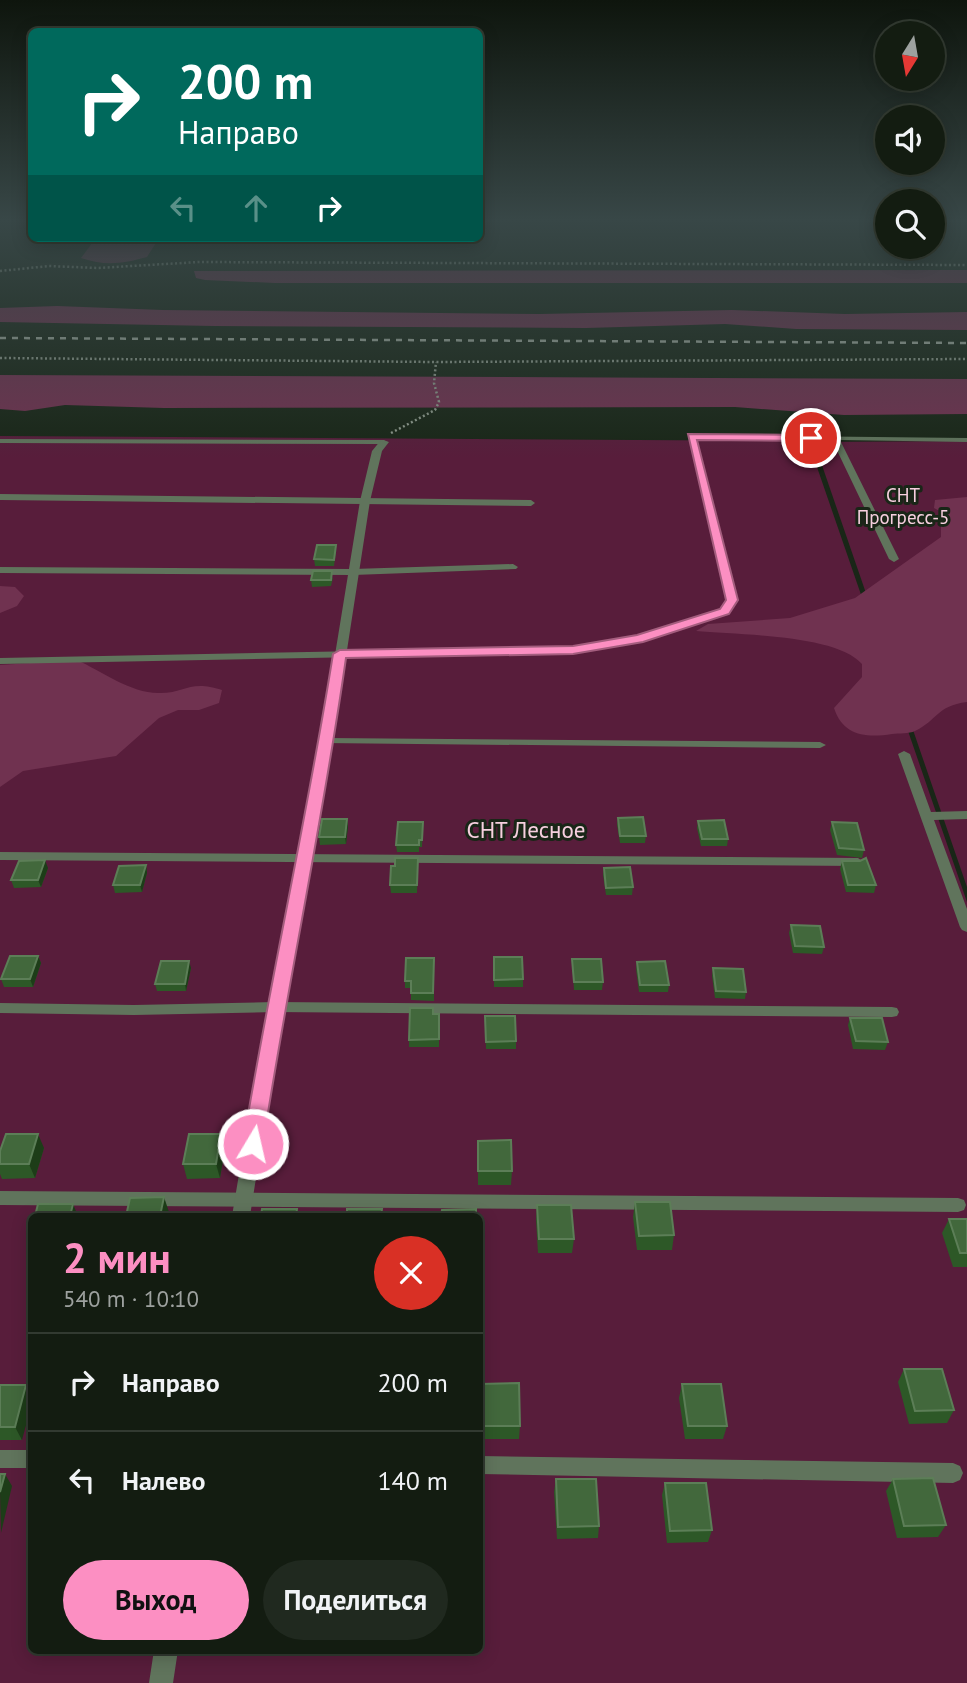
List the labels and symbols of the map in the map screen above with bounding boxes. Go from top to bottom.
north arrow [875,21,945,91]
pin [781,408,841,468]
park label: СНТ Прогресс-5 [857,483,949,529]
park label: СНТ Лесное [467,815,585,844]
position arrow [216,1107,290,1181]

